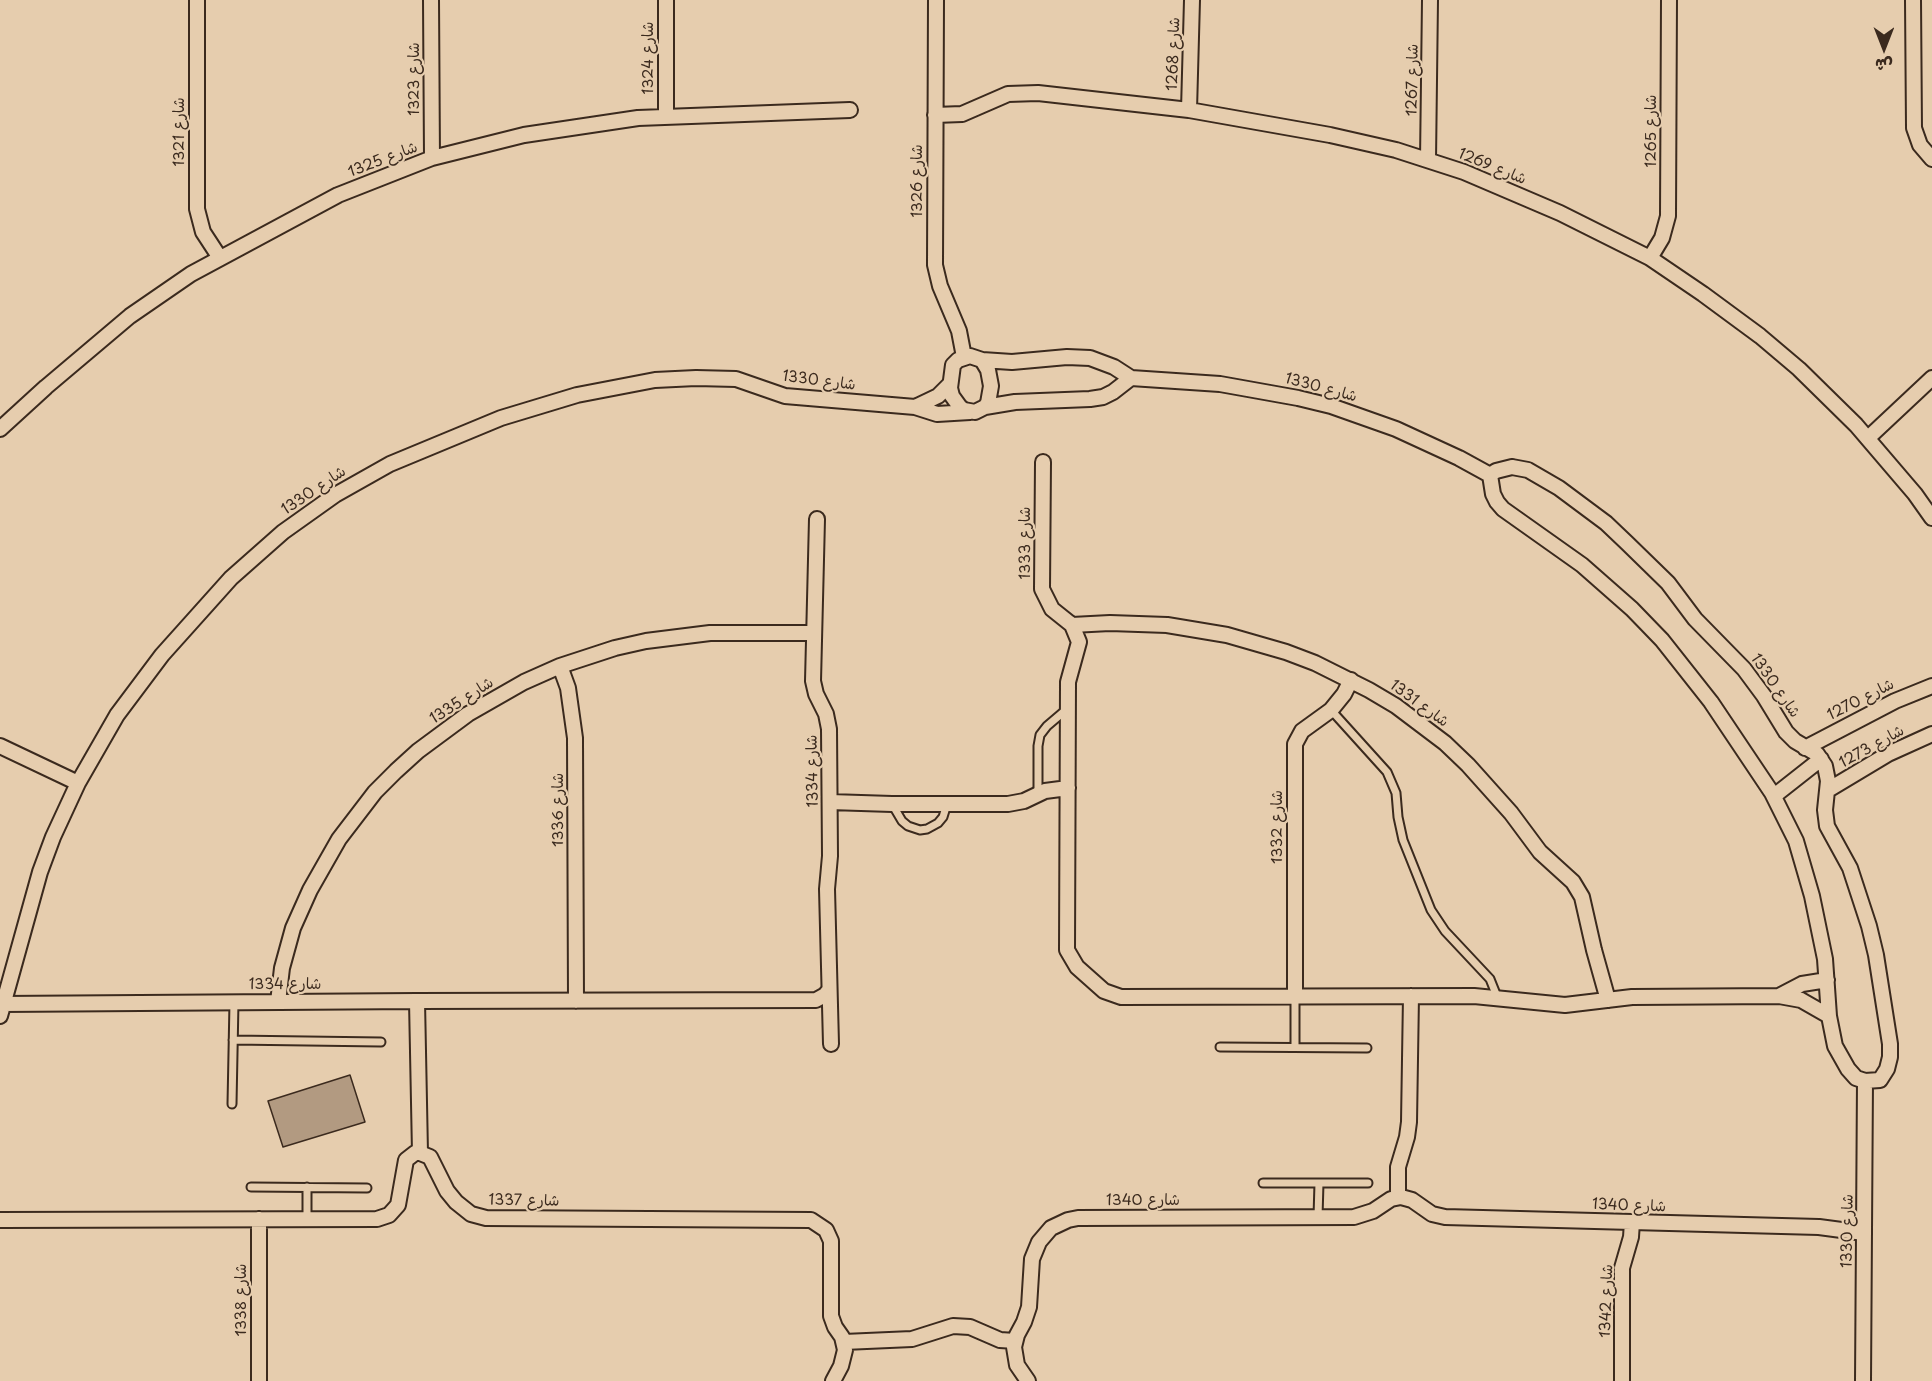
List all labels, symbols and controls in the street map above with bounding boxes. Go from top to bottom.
street label: شارع 1268 [1164,17,1184,91]
north arrow [1854,18,1914,78]
street label: شارع 1324 [640,22,658,94]
street label: شارع 1323 [406,42,424,116]
street label: شارع 1267 [1403,44,1423,116]
text: ش [1875,54,1893,78]
street label: شارع 1265 [1643,95,1661,167]
street label: شارع 1321 [171,97,189,167]
street label: شارع 1325 [346,138,420,182]
street label: شارع 1326 [909,144,927,218]
street label: شارع 1269 [1455,145,1529,189]
street label: شارع 1330 [781,368,857,394]
street label: شارع 1330 [1283,370,1359,406]
street label: شارع 1330 [278,463,350,519]
street label: شارع 1333 [1017,507,1035,579]
street label: شارع 1330 [1746,651,1804,721]
street label: شارع 1335 [427,674,497,728]
street label: شارع 1270 [1825,676,1897,724]
street label: شارع 1331 [1386,677,1452,731]
street label: شارع 1273 [1836,722,1908,772]
street label: شارع 1334 [803,735,823,807]
street label: شارع 1336 [550,773,568,847]
street label: شارع 1332 [1269,790,1287,864]
street label: شارع 1334 [249,976,321,994]
street label: شارع 1337 [488,1191,560,1211]
street label: شارع 1340 [1106,1192,1180,1210]
street label: شارع 1330 [1838,1194,1858,1268]
street label: شارع 1340 [1592,1196,1666,1216]
street label: شارع 1338 [233,1264,251,1336]
street label: شارع 1342 [1597,1264,1617,1338]

